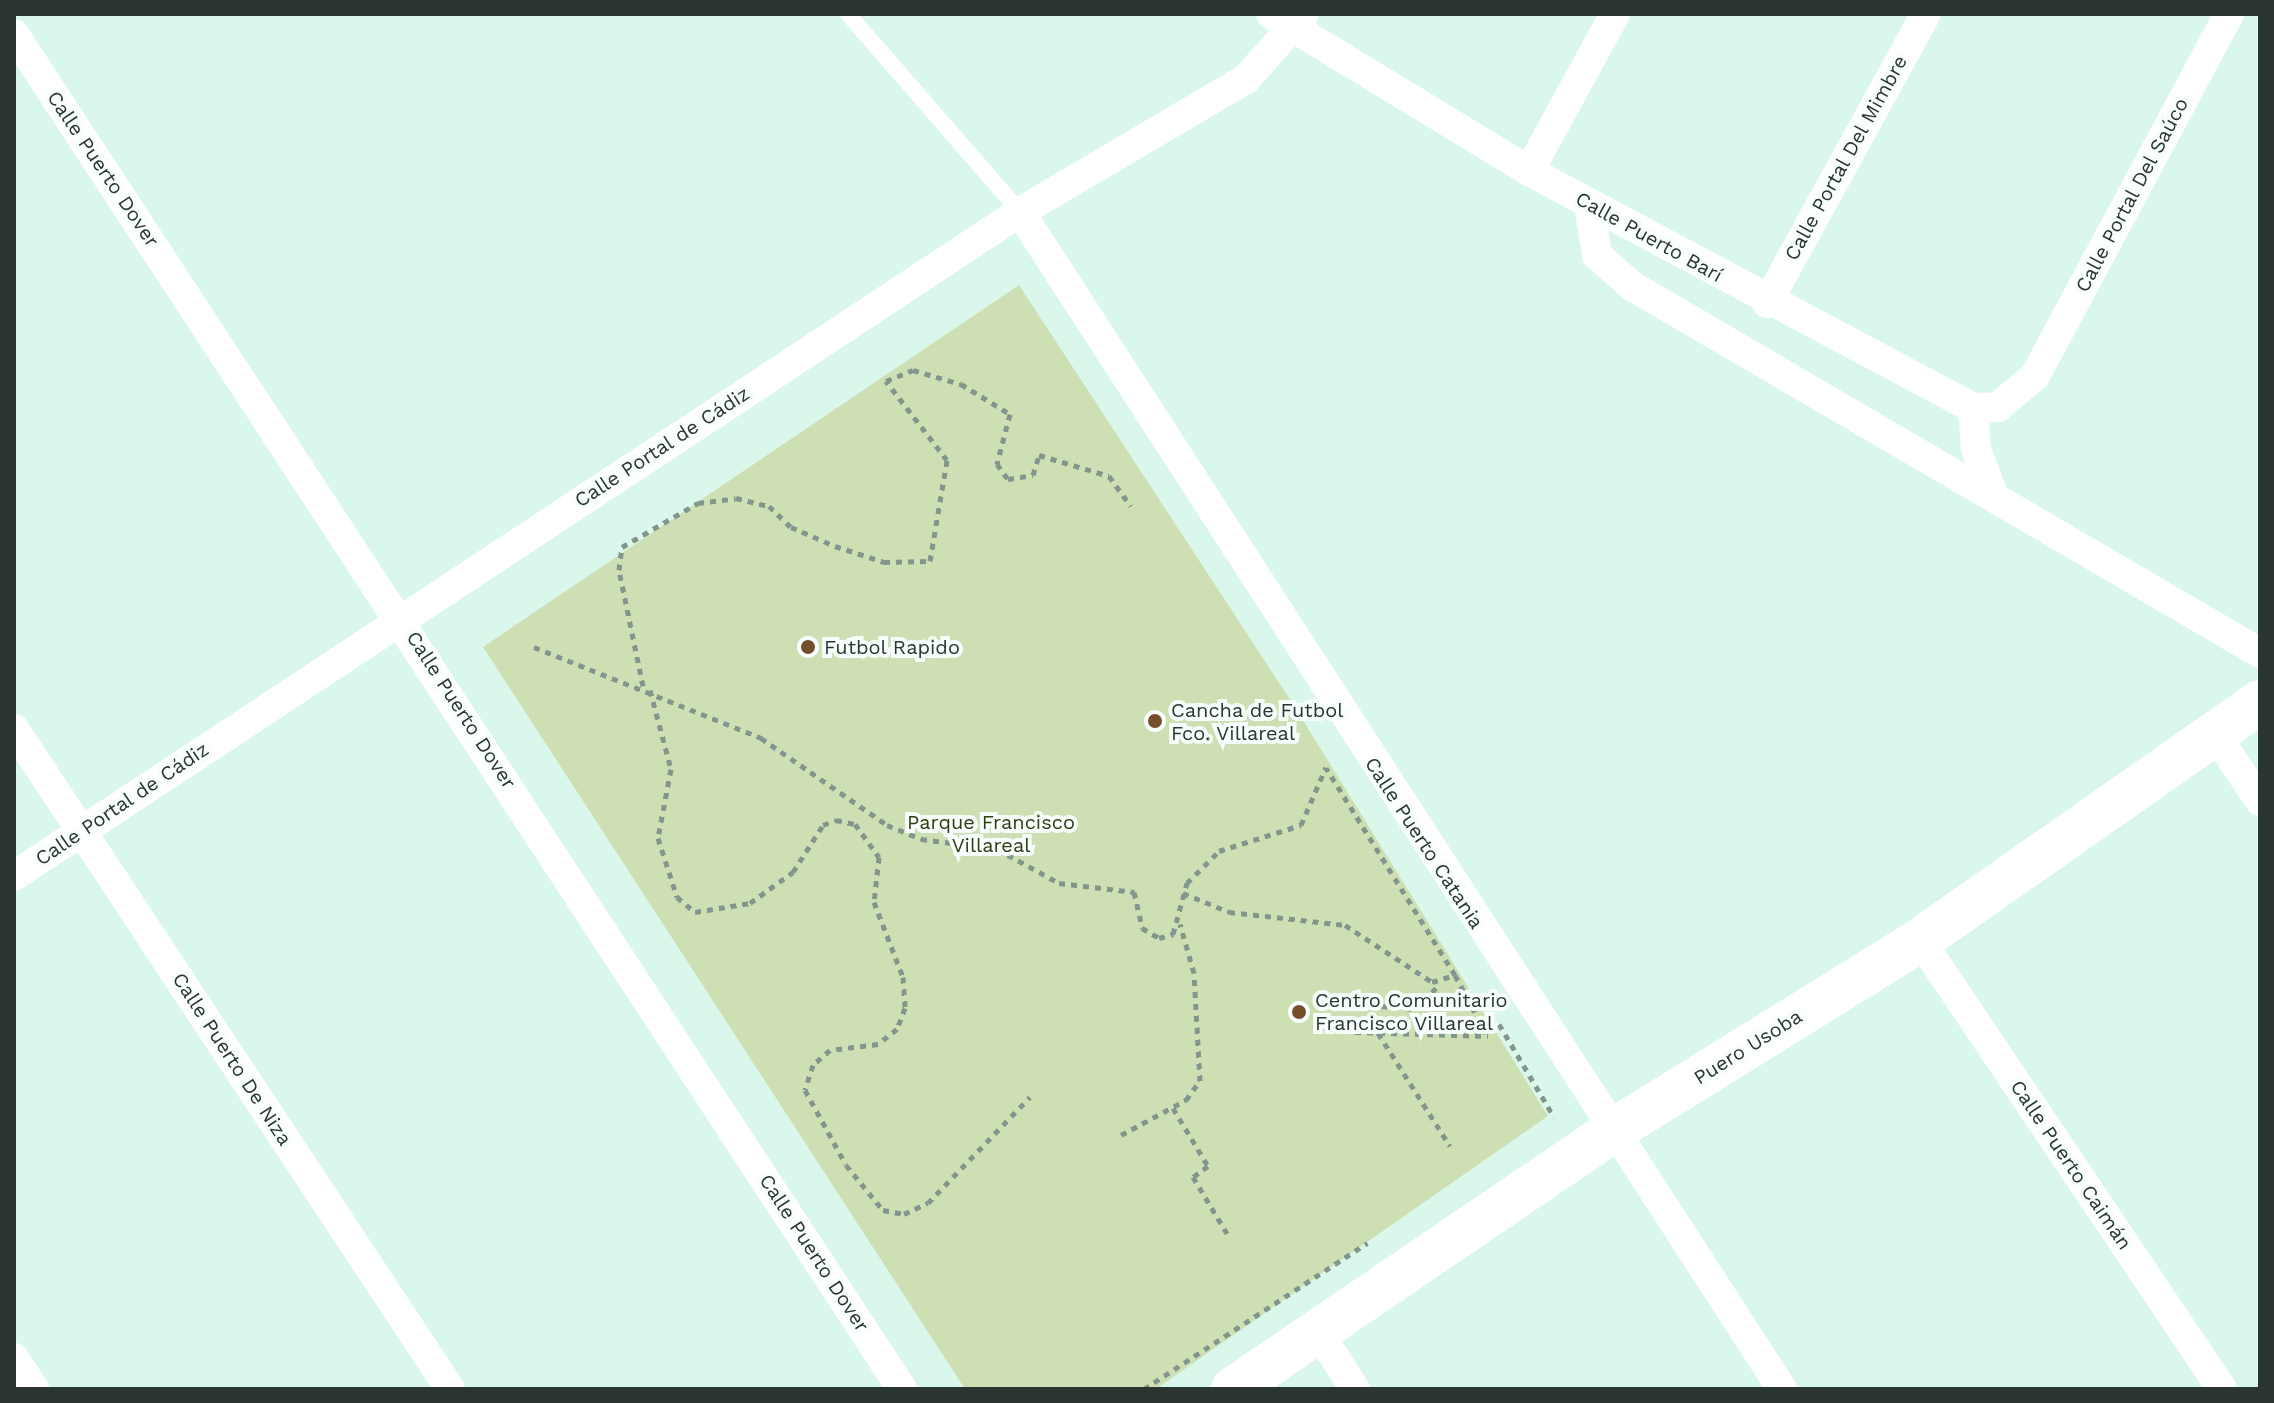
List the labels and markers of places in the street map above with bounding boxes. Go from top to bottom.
place label: Futbol Rapido [824,635,961,659]
marker: Futbol Rapido [799,638,817,656]
place label: Cancha de Futbol Fco. Villareal [1171,698,1344,745]
marker: Cancha de Futbol Fco. Villareal [1146,712,1164,730]
place label: Centro Comunitario Francisco Villareal [1315,988,1508,1035]
marker: Centro Comunitario Francisco Villareal [1290,1003,1308,1021]

